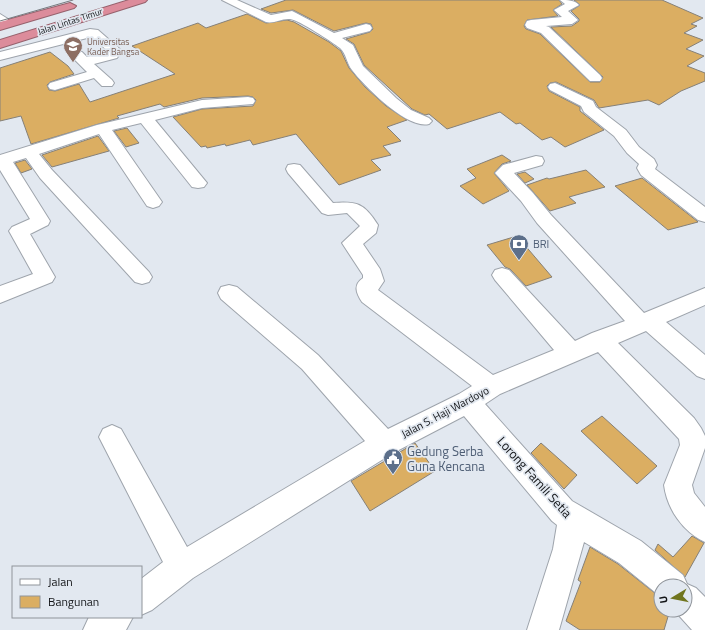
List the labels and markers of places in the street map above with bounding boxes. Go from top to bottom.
school or university icon: Universitas Kader Bangsa [62,35,84,63]
place label: Universitas Kader Bangsa [87,35,140,58]
bank icon: BRI [508,233,530,261]
place label: BRI [533,236,549,252]
place label: Gedung Serba Guna Kencana [407,441,485,476]
public building icon: Gedung Serba Guna Kencana [382,447,404,475]

